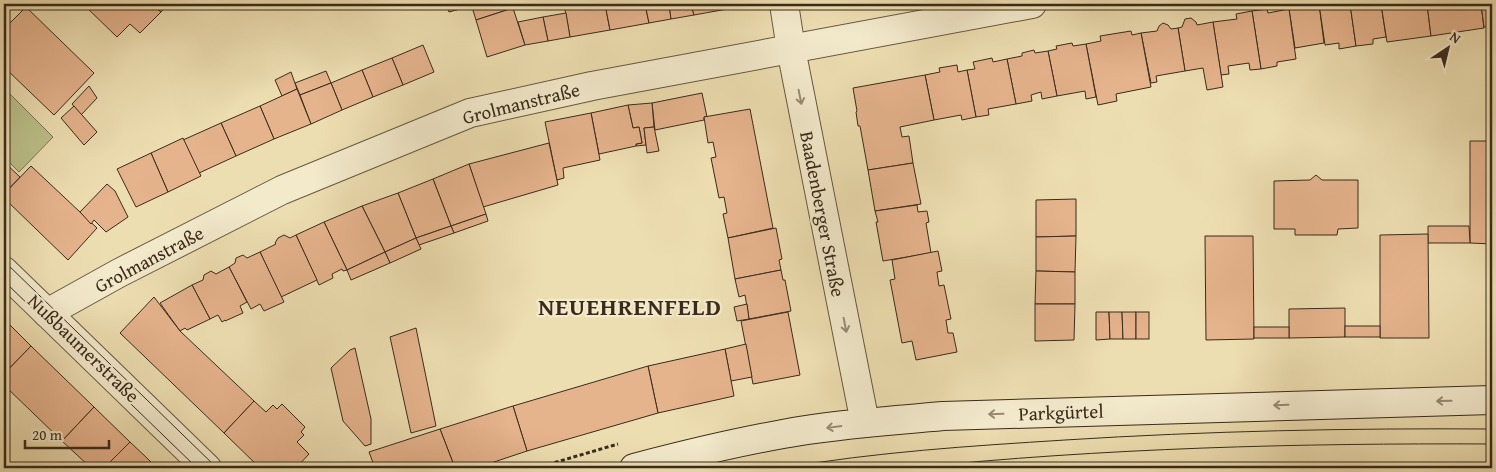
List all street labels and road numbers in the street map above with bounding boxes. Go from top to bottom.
street label: Grolmanstraße [459,75,583,131]
street label: Baadenberger Straße [793,129,853,299]
street label: Grolmanstraße [90,218,209,300]
street label: Nußbaumerstraße [22,287,146,409]
street label: Parkgürtel [1018,397,1104,427]

